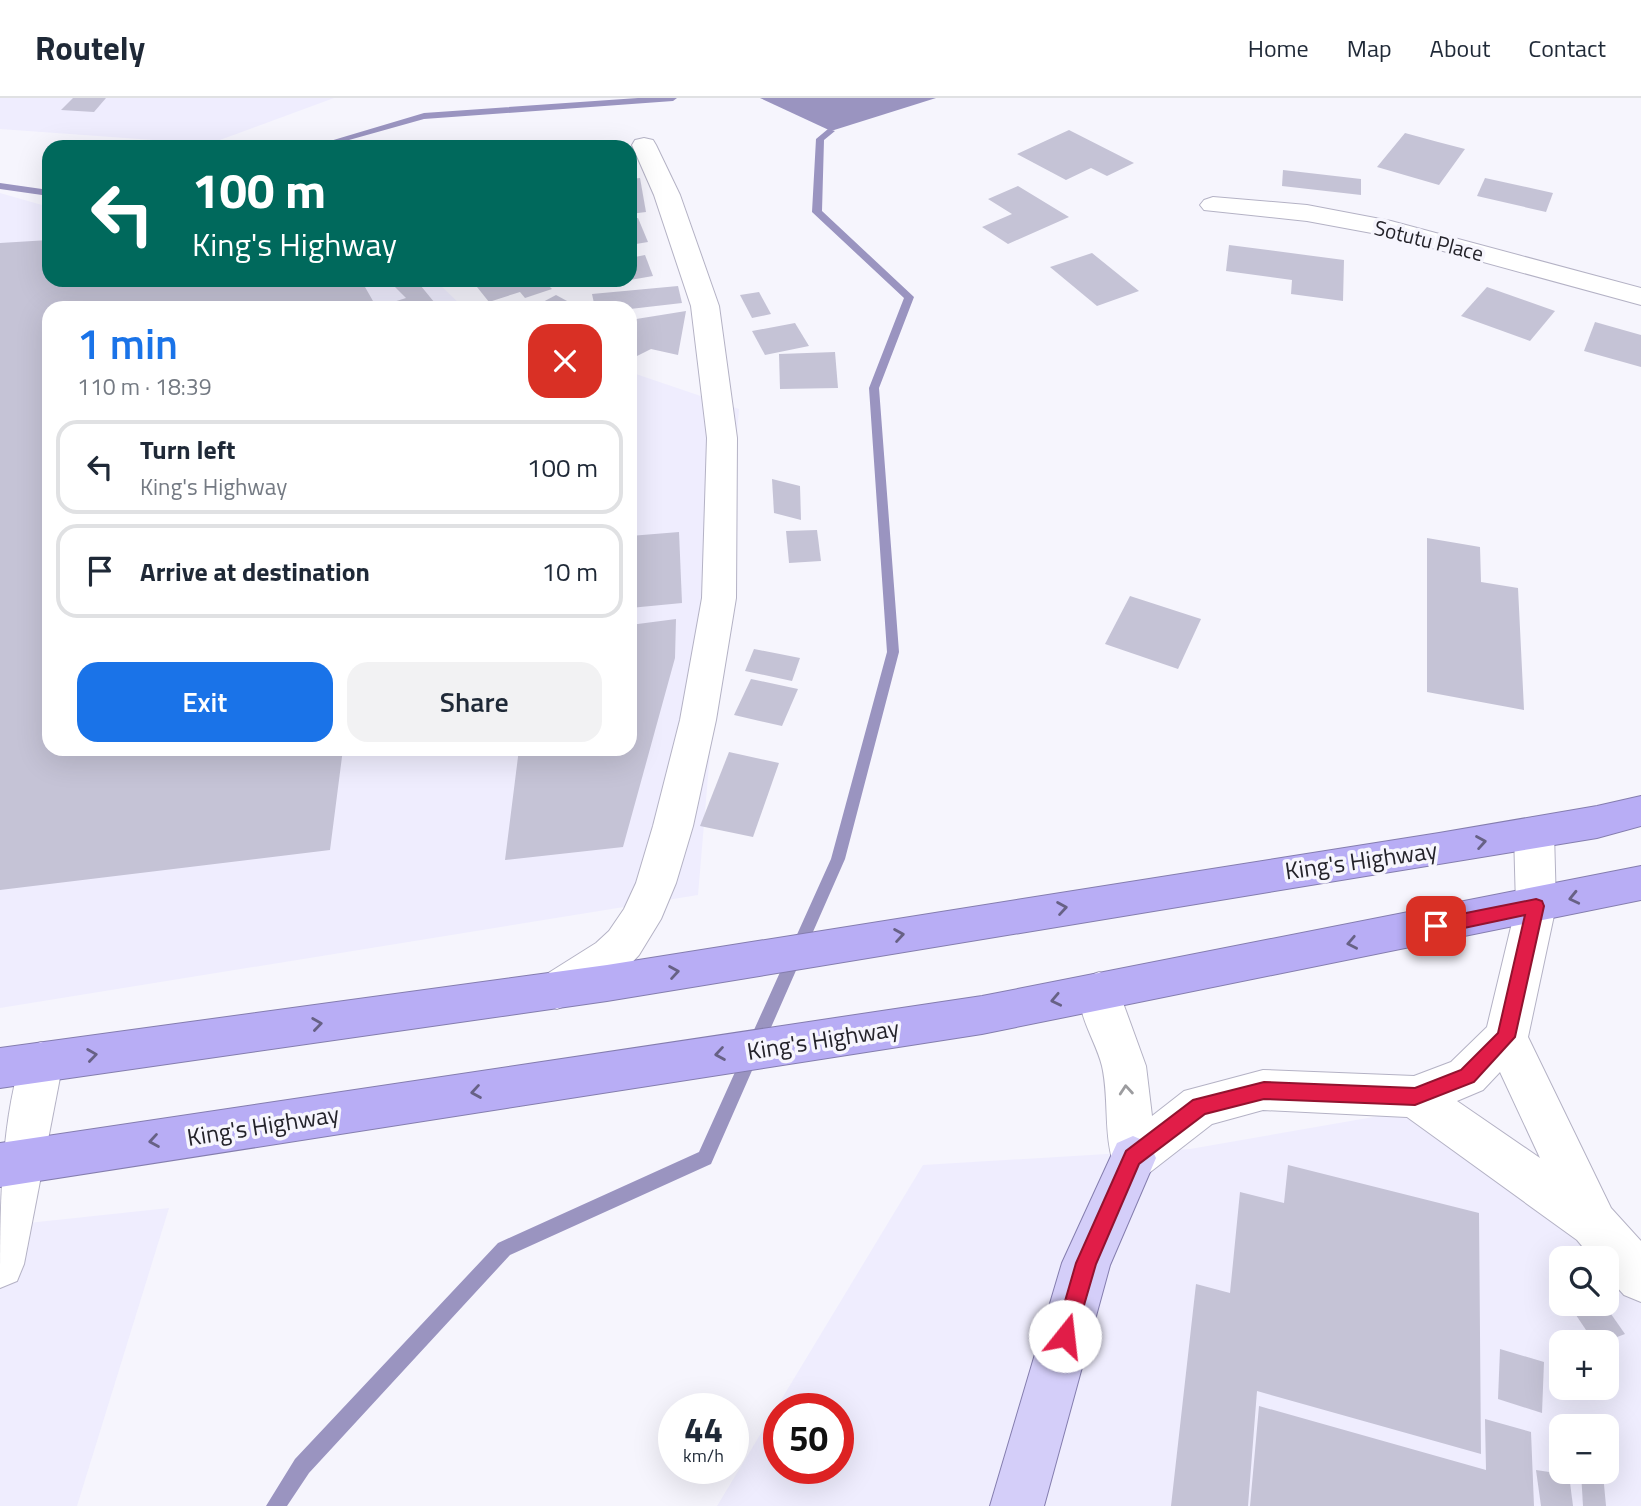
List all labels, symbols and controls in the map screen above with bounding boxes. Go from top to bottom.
text: Routely [35,23,145,73]
text: Home [1248,30,1309,66]
text: Map [1347,30,1392,66]
text: About [1430,30,1490,66]
text: Contact [1528,30,1606,66]
text: 100 m [192,152,326,227]
icon: left [77,168,168,259]
street label: Sotutu Place [1371,211,1487,269]
text: King's Highway [192,220,397,268]
text: 1 min [77,311,178,375]
button: close [528,324,602,398]
text: 110 m · 18:39 [77,369,212,404]
text: Turn left [140,430,235,469]
icon: left [81,448,119,486]
text: 100 m [527,448,598,487]
text: King's Highway [140,469,287,504]
icon: arrive [81,552,119,590]
text: Arrive at destination [140,552,370,591]
text: 10 m [541,552,598,591]
button: Exit [77,662,333,742]
button: Share [347,662,602,742]
street label: King's Highway [1282,831,1440,889]
one-way arrow [1475,835,1487,850]
one-way arrow [1568,889,1580,904]
pin [1406,896,1466,956]
one-way arrow [1057,901,1068,916]
icon: arrive [1417,907,1455,945]
one-way arrow [893,928,905,943]
one-way arrow [1346,935,1358,950]
one-way arrow [668,965,680,980]
one-way arrow [1050,991,1062,1006]
street label: King's Highway [744,1009,902,1069]
one-way arrow [311,1016,323,1031]
one-way arrow [715,1047,726,1062]
one-way arrow [86,1048,98,1063]
one-way arrow [470,1084,482,1099]
one-way arrow [1119,1084,1134,1095]
street label: King's Highway [184,1095,342,1155]
one-way arrow [149,1134,160,1149]
map controls [1549,1246,1619,1484]
button: search [1549,1246,1619,1316]
position arrow [1028,1299,1102,1373]
button: + [1549,1330,1619,1400]
speed limit sign: 50 [763,1393,854,1484]
text: 44 [684,1402,723,1456]
button: − [1549,1414,1619,1484]
text: km/h [683,1442,724,1469]

